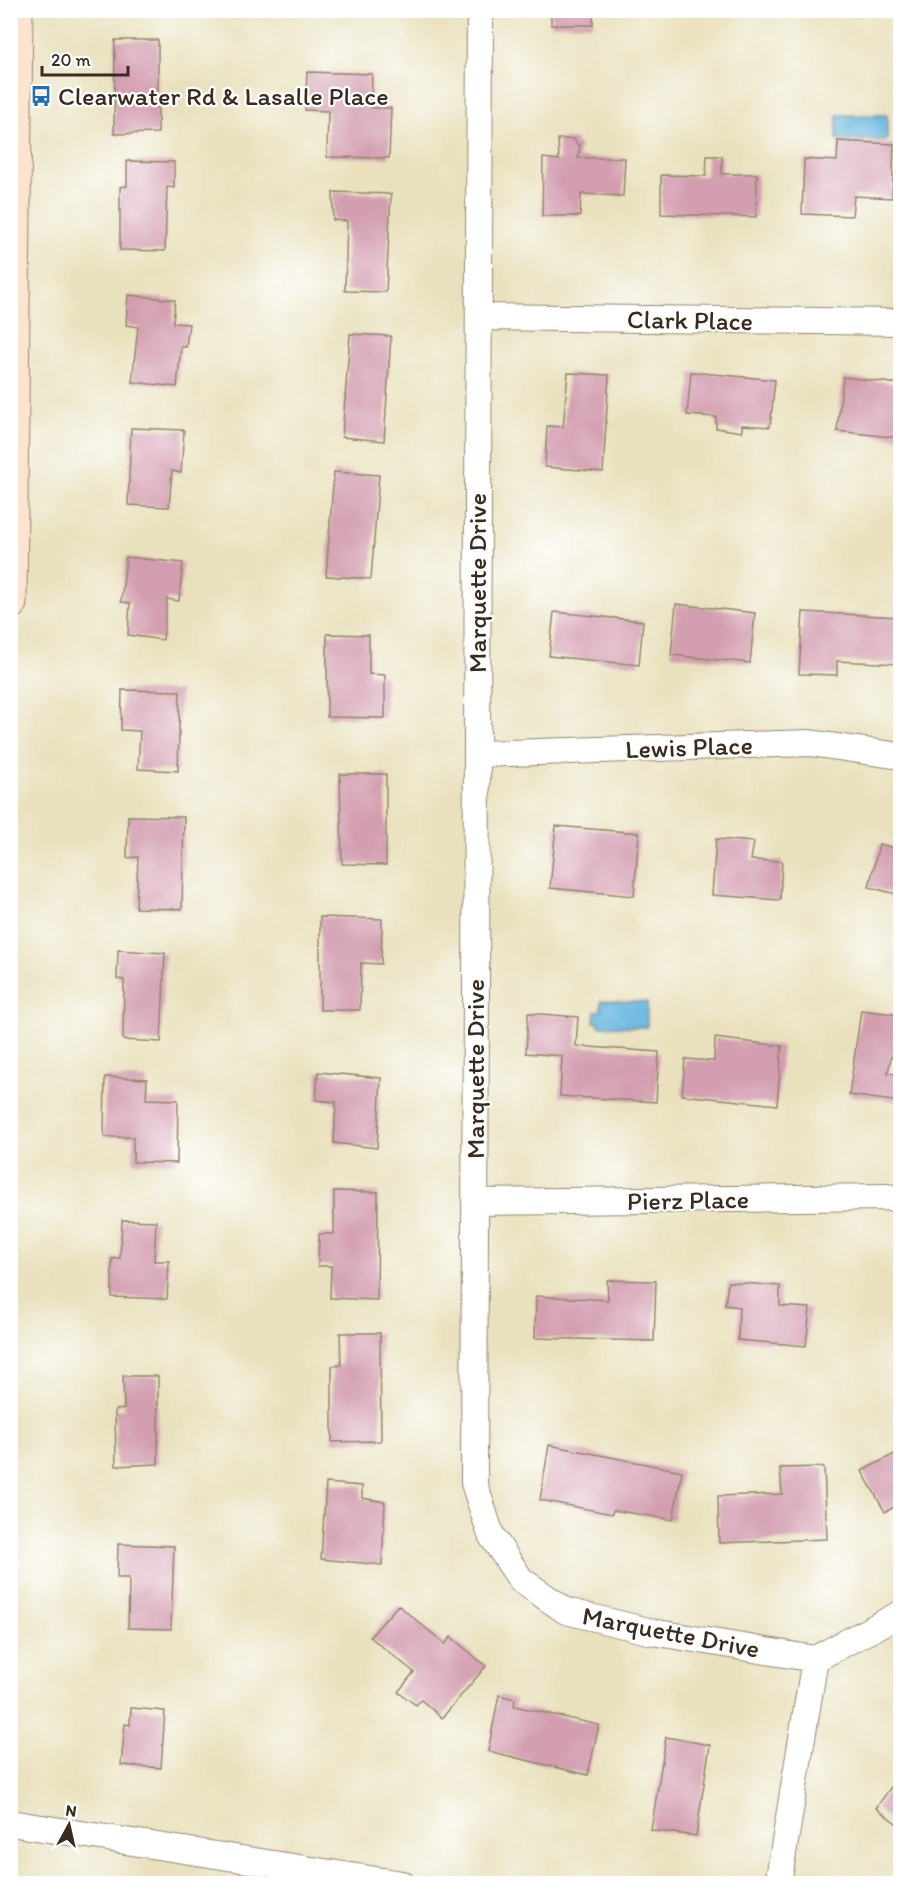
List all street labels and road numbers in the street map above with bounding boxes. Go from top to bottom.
street label: Clark Place [627,303,753,337]
street label: Marquette Drive [461,493,493,673]
street label: Lewis Place [625,729,753,765]
street label: Marquette Drive [459,979,491,1159]
street label: Pierz Place [627,1183,749,1217]
street label: Marquette Drive [580,1599,762,1665]

